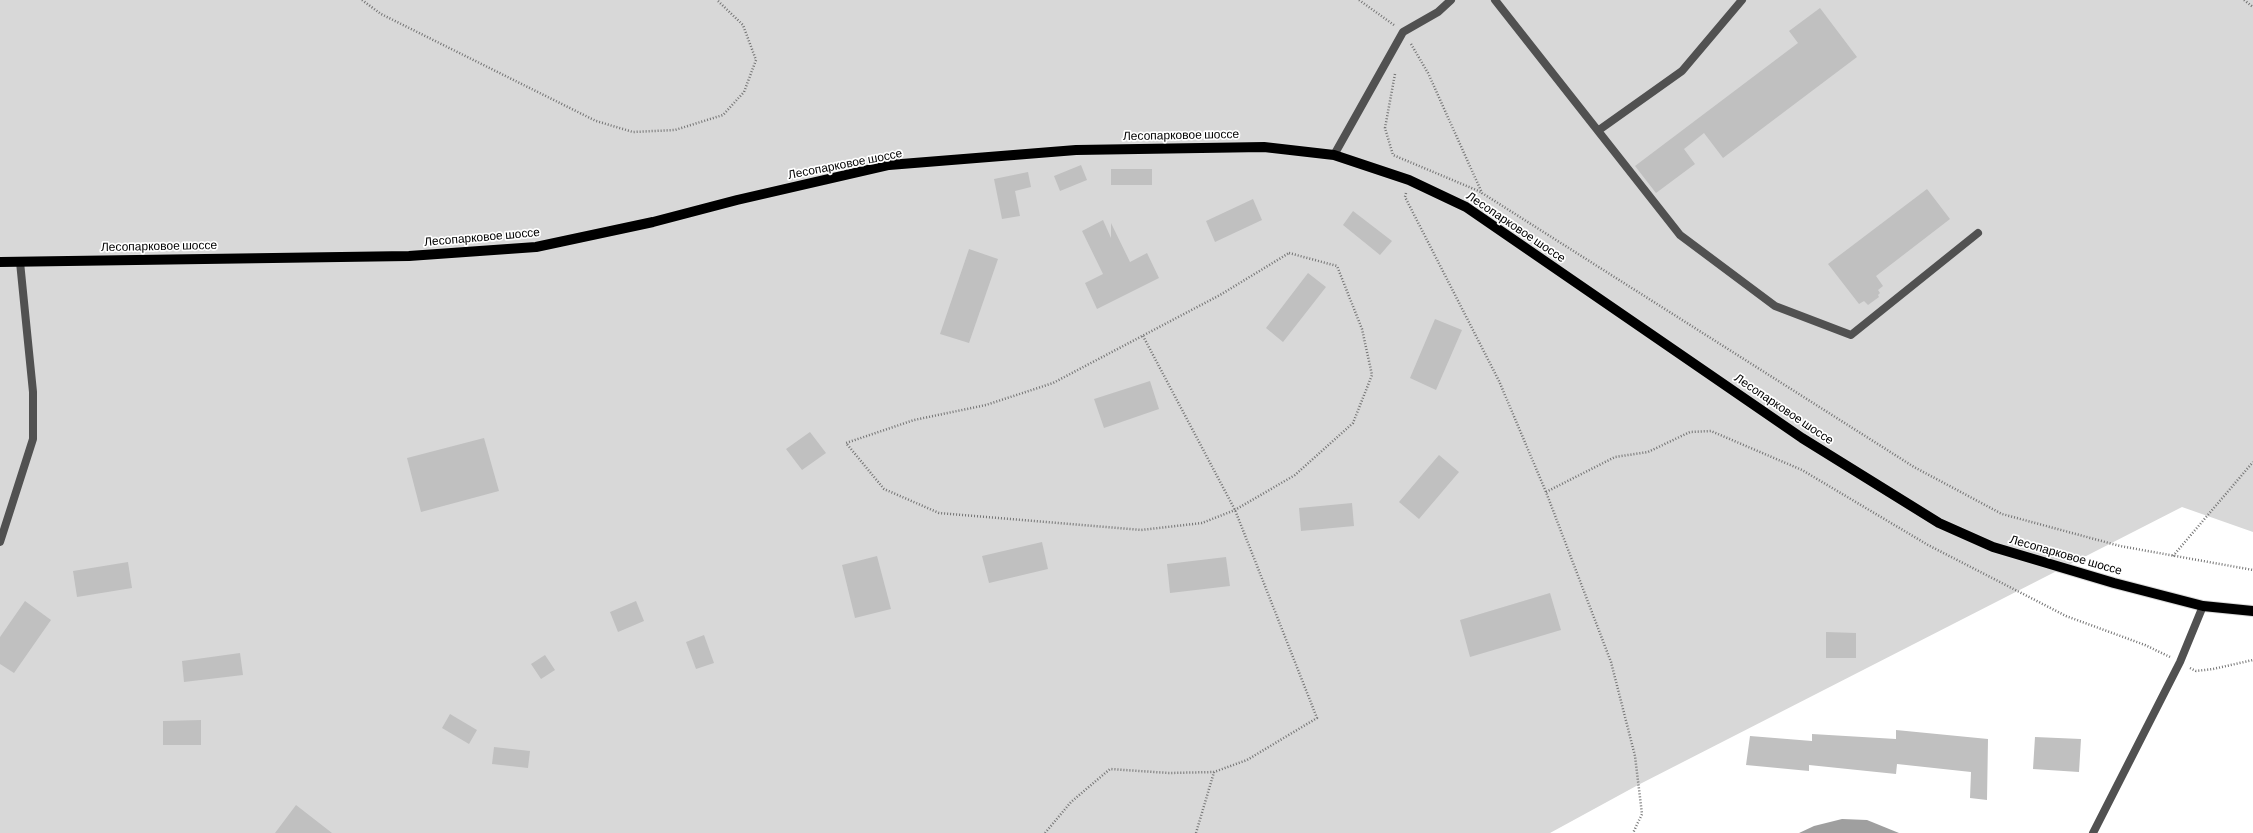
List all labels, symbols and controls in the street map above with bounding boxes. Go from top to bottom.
street label: Лесопарковое шоссе [1123,127,1239,143]
street label: Лесопарковое шоссе [787,146,903,182]
street label: Лесопарковое шоссе [1464,189,1568,265]
street label: Лесопарковое шоссе [423,225,541,249]
street label: Лесопарковое шоссе [101,238,217,254]
street label: Лесопарковое шоссе [1732,371,1836,447]
street label: Лесопарковое шоссе [2008,532,2124,578]

